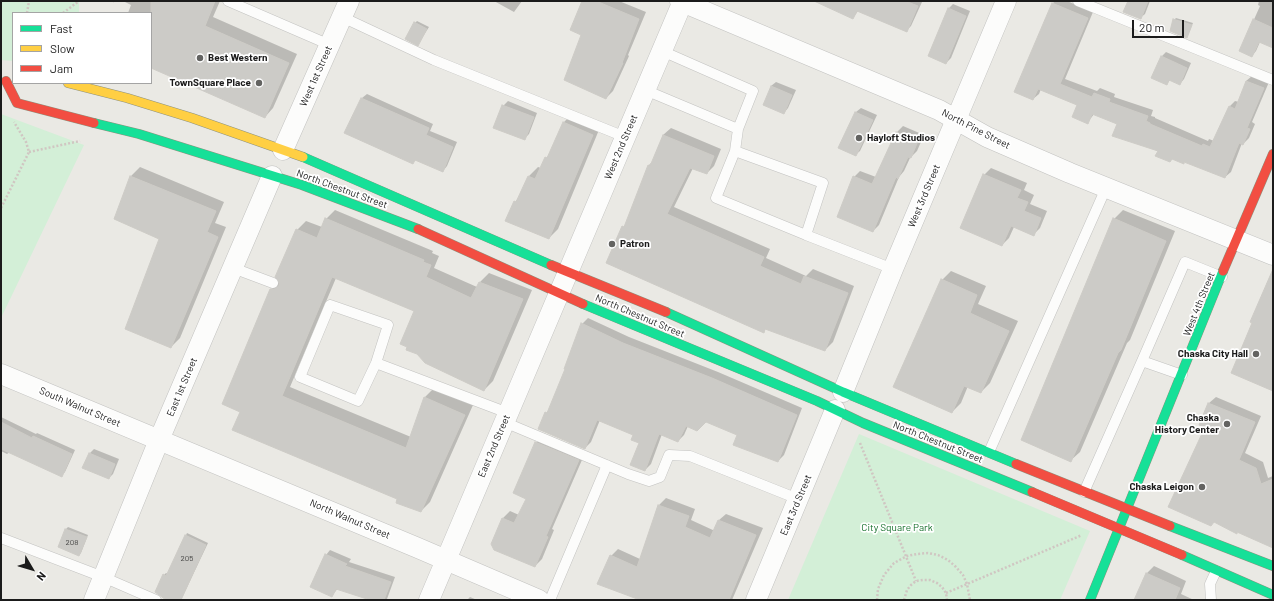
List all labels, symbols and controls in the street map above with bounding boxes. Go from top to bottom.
legend [12,12,152,84]
scale bar [1134,12,1186,38]
text: 20 m [1139,20,1165,34]
text: Fast [50,21,73,35]
text: Slow [50,41,75,55]
street label: West 1st Street [297,44,335,108]
place label: Best Western [208,52,267,64]
marker: Best Western [195,53,205,63]
text: Jam [50,61,73,75]
place label: TownSquare Place [169,77,251,89]
marker: TownSquare Place [254,78,264,88]
street label: North Pine Street [940,107,1012,151]
street label: West 2nd Street [602,113,640,181]
place label: Hayloft Studios [867,132,935,144]
marker: Hayloft Studios [854,133,864,143]
street label: West 3rd Street [905,163,943,229]
street label: North Chestnut Street [295,167,389,211]
place label: Patron [620,238,650,250]
marker: Patron [607,239,617,249]
street label: West 4th Street [1181,270,1217,338]
street label: North Chestnut Street [594,292,686,340]
place label: Chaska City Hall [1178,348,1248,360]
marker: Chaska City Hall [1251,349,1261,359]
street label: East 1st Street [164,356,200,418]
street label: South Walnut Street [38,384,122,430]
place label: Chaska History Center [1155,412,1219,436]
street label: East 2nd Street [475,413,513,479]
street label: North Chestnut Street [891,418,985,466]
marker: Chaska History Center [1222,419,1232,429]
street label: East 3rd Street [778,473,814,537]
place label: Chaska Leigon [1129,481,1194,493]
marker: Chaska Leigon [1197,482,1207,492]
street label: North Walnut Street [308,497,392,541]
park label: City Square Park [861,522,933,534]
house number: 208 [66,537,78,547]
north arrow [12,549,52,589]
house number: 205 [181,553,193,563]
text: N [34,570,49,584]

